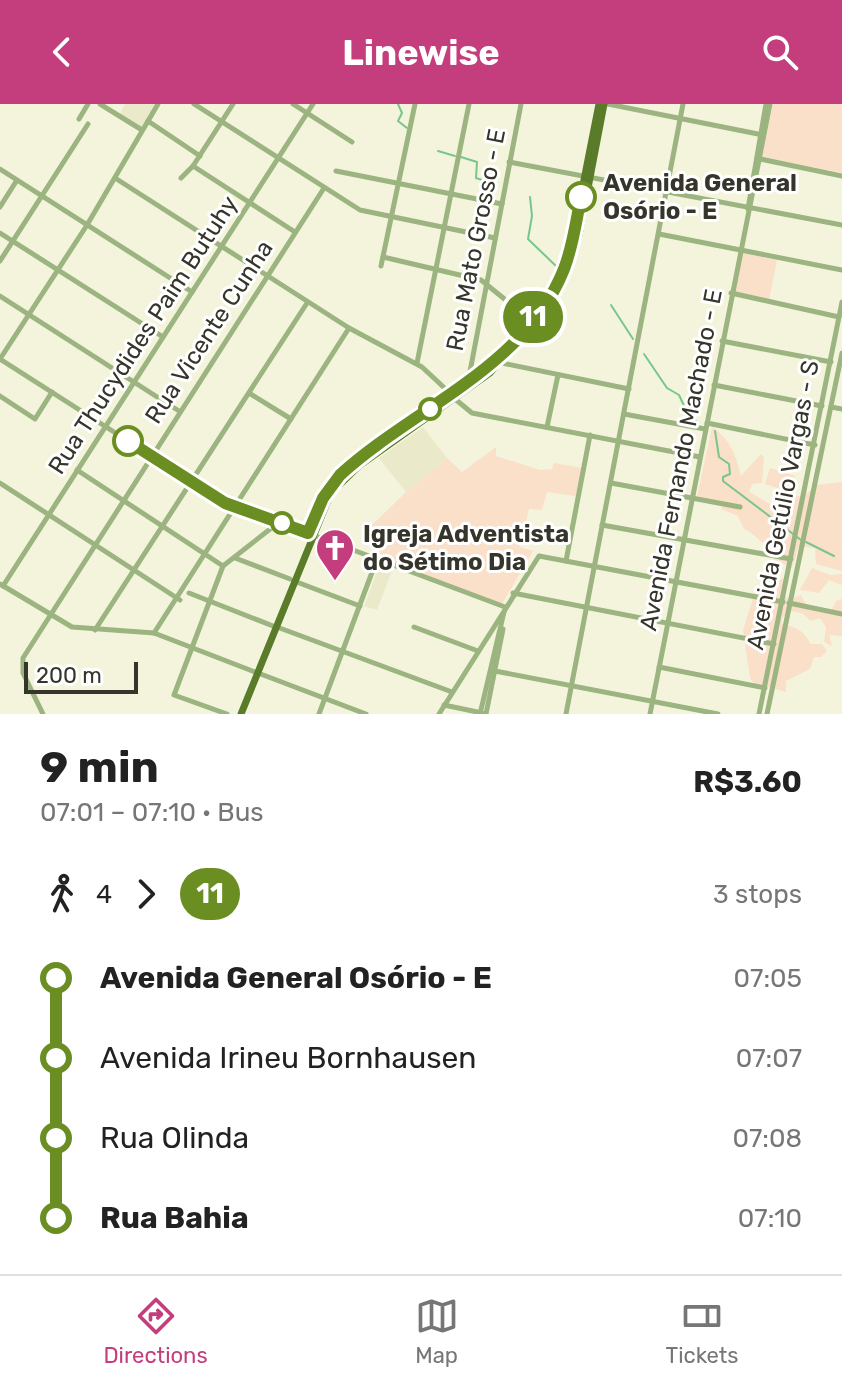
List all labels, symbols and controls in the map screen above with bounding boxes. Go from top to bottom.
icon: back [40,30,84,74]
icon: search [758,30,802,74]
text: Linewise [342,31,500,74]
street label: Rua Mato Grosso - E [441,127,511,353]
place label: Avenida General Osório - E [603,169,797,225]
marker: Avenida General Osório - E [566,182,596,212]
street label: Rua Thucydides Paim Butuhy [42,191,244,479]
street label: Rua Vicente Cunha [139,235,279,429]
street label: Avenida Fernando Machado - E [634,287,728,633]
line badge: 11 [497,291,569,343]
text: 11 [519,300,547,333]
street label: Avenida Getúlio Vargas - S [741,358,825,652]
unlabelled marker [419,398,441,420]
unlabelled marker [113,426,143,456]
unlabelled marker [271,512,293,534]
place label: Igreja Adventista do Sétimo Dia [363,520,569,576]
church icon: Igreja Adventista do Sétimo Dia [314,527,356,582]
scale bar [24,658,138,694]
text: 200 m [36,662,102,689]
text: 9 min [40,741,159,793]
text: R$3.60 [693,764,802,800]
text: 07:01 – 07:10 · Bus [40,797,264,828]
icon: walk [40,872,84,916]
icon: forward [124,872,168,916]
text: 11 [196,877,224,910]
text: 4 [96,879,112,910]
text: 3 stops [713,879,802,910]
text: Avenida General Osório - E [100,960,492,996]
text: 07:05 [734,963,802,994]
text: Avenida Irineu Bornhausen [100,1040,476,1076]
text: 07:07 [736,1043,802,1074]
text: Rua Olinda [100,1120,249,1156]
text: 07:08 [732,1123,802,1154]
text: Rua Bahia [100,1200,249,1236]
text: 07:10 [738,1203,802,1234]
tab: Directions [103,1294,208,1369]
tab: Map [415,1294,459,1369]
tab: Tickets [666,1294,739,1369]

